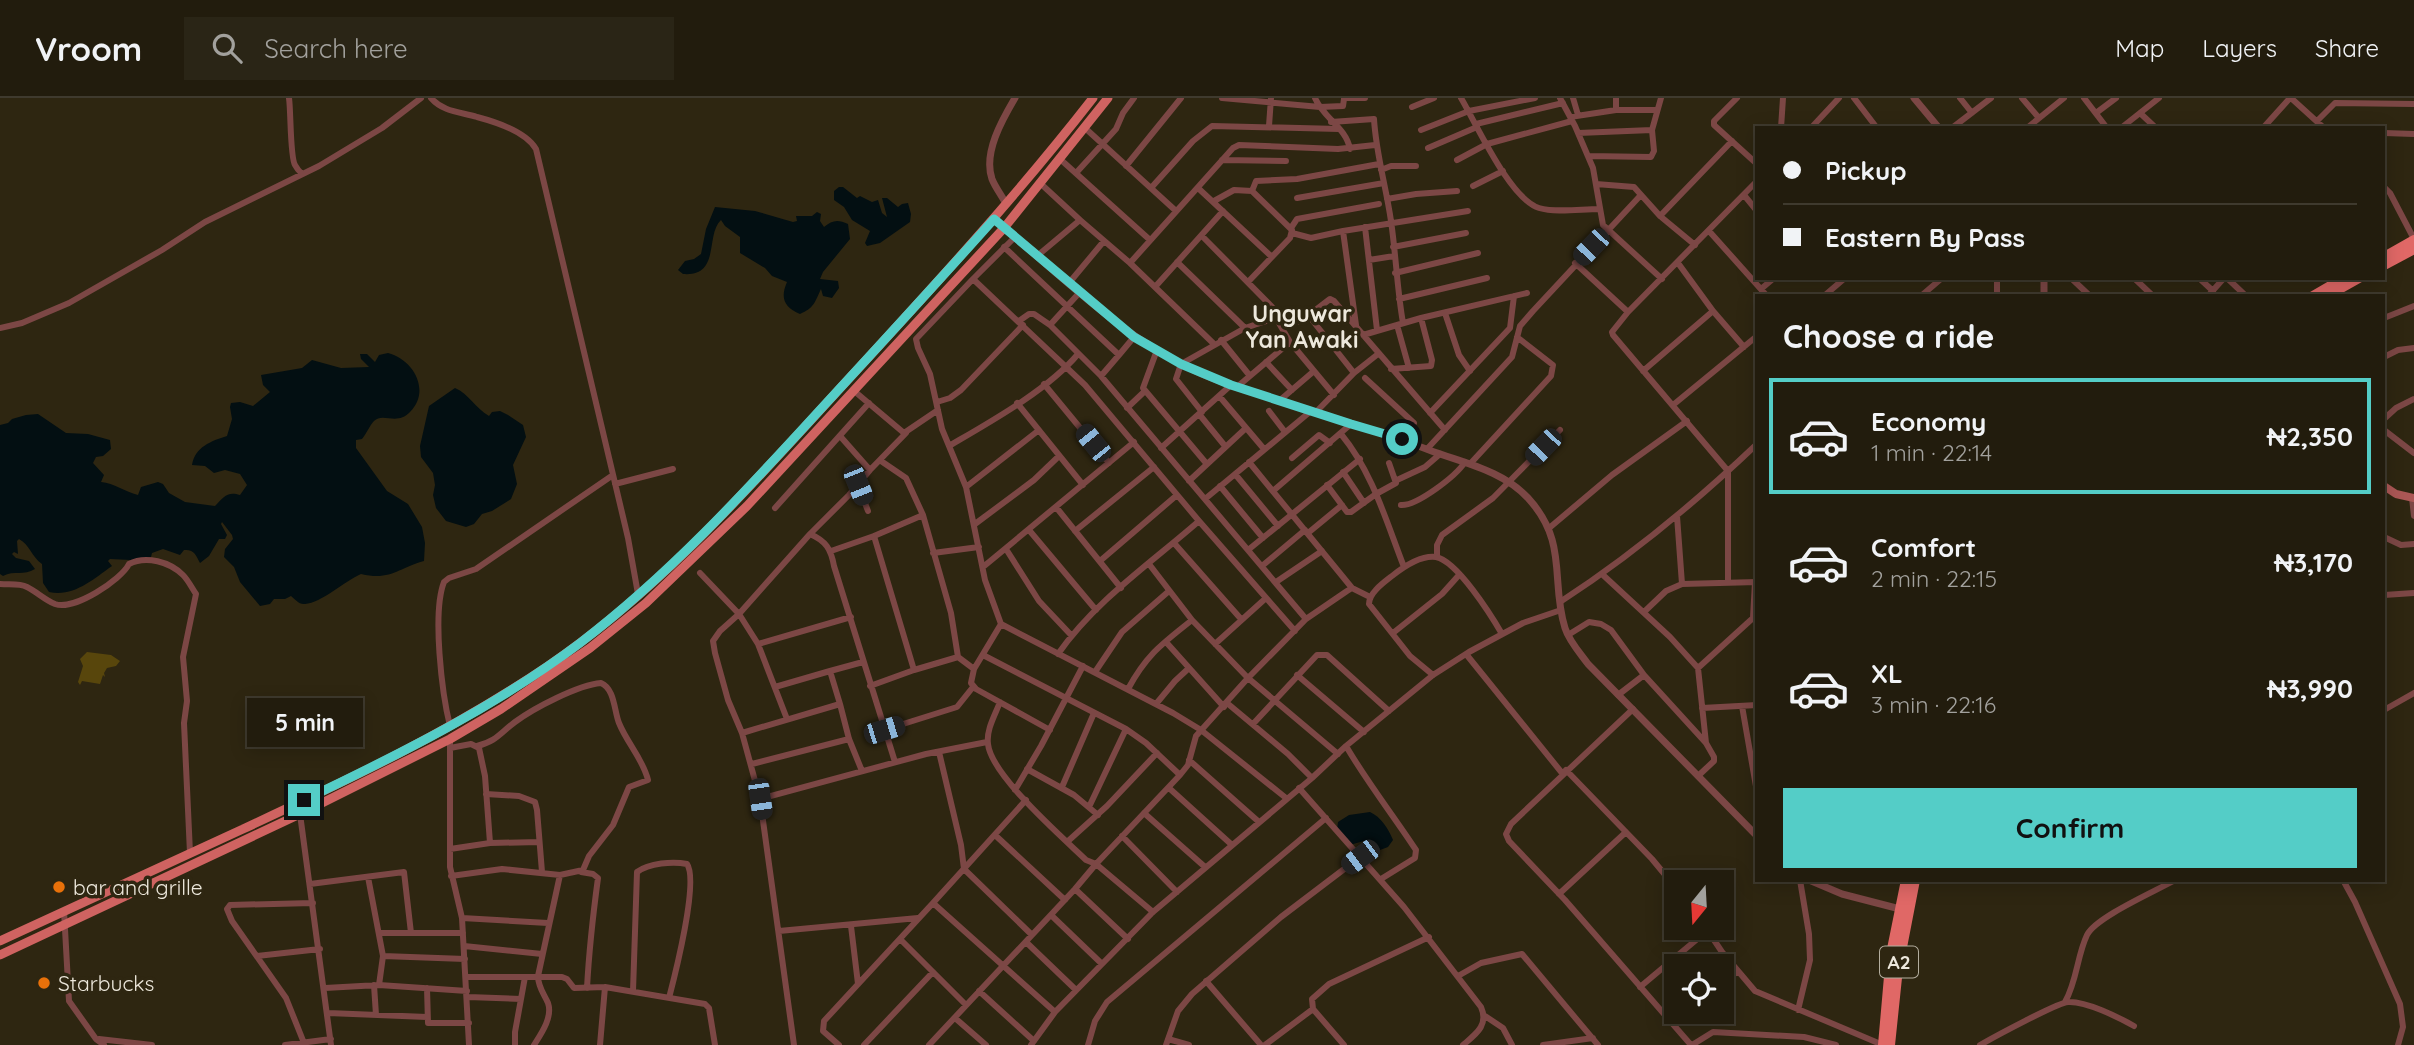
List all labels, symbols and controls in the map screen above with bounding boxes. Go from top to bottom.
search box [184,17,674,80]
text: Vroom [35,28,142,69]
icon: search [208,29,246,67]
text: Search here [264,32,408,65]
text: Map [2115,33,2164,63]
text: Layers [2202,33,2277,63]
text: Share [2315,33,2379,63]
text: Pickup [1825,154,1907,187]
text: Eastern By Pass [1825,221,2025,254]
car [1569,225,1614,269]
district label: Unguwar Yan Awaki [1246,299,1358,354]
text: Choose a ride [1783,316,1995,356]
icon: car [1787,405,1850,468]
text: Economy [1871,405,1986,438]
car [1072,420,1115,466]
text: ₦2,350 [2267,420,2353,453]
route start [1386,423,1418,455]
car [1521,425,1566,469]
text: 1 min · 22:14 [1871,438,1992,467]
car [841,462,876,508]
icon: car [1787,531,1850,594]
text: Comfort [1871,531,1976,564]
text: ₦3,170 [2274,546,2353,579]
text: 2 min · 22:15 [1871,564,1997,593]
icon: car [1787,657,1850,720]
text: XL [1871,657,1903,690]
text: ₦3,990 [2267,672,2353,705]
text: 3 min · 22:16 [1871,690,1996,719]
callout: 5 min [246,698,362,748]
text: 5 min [275,708,335,737]
car [861,714,908,746]
car [747,777,774,821]
route end [288,784,320,816]
button: Confirm [1783,788,2357,868]
car [1337,836,1384,878]
north arrow [1664,870,1734,940]
map controls [1664,870,1734,1024]
place label: bar and grille [73,874,203,900]
marker: bar and grille [51,879,67,895]
road number: A2 [1880,946,1918,978]
button: locate [1664,954,1734,1024]
place label: Starbucks [58,970,154,996]
marker: Starbucks [36,975,52,991]

